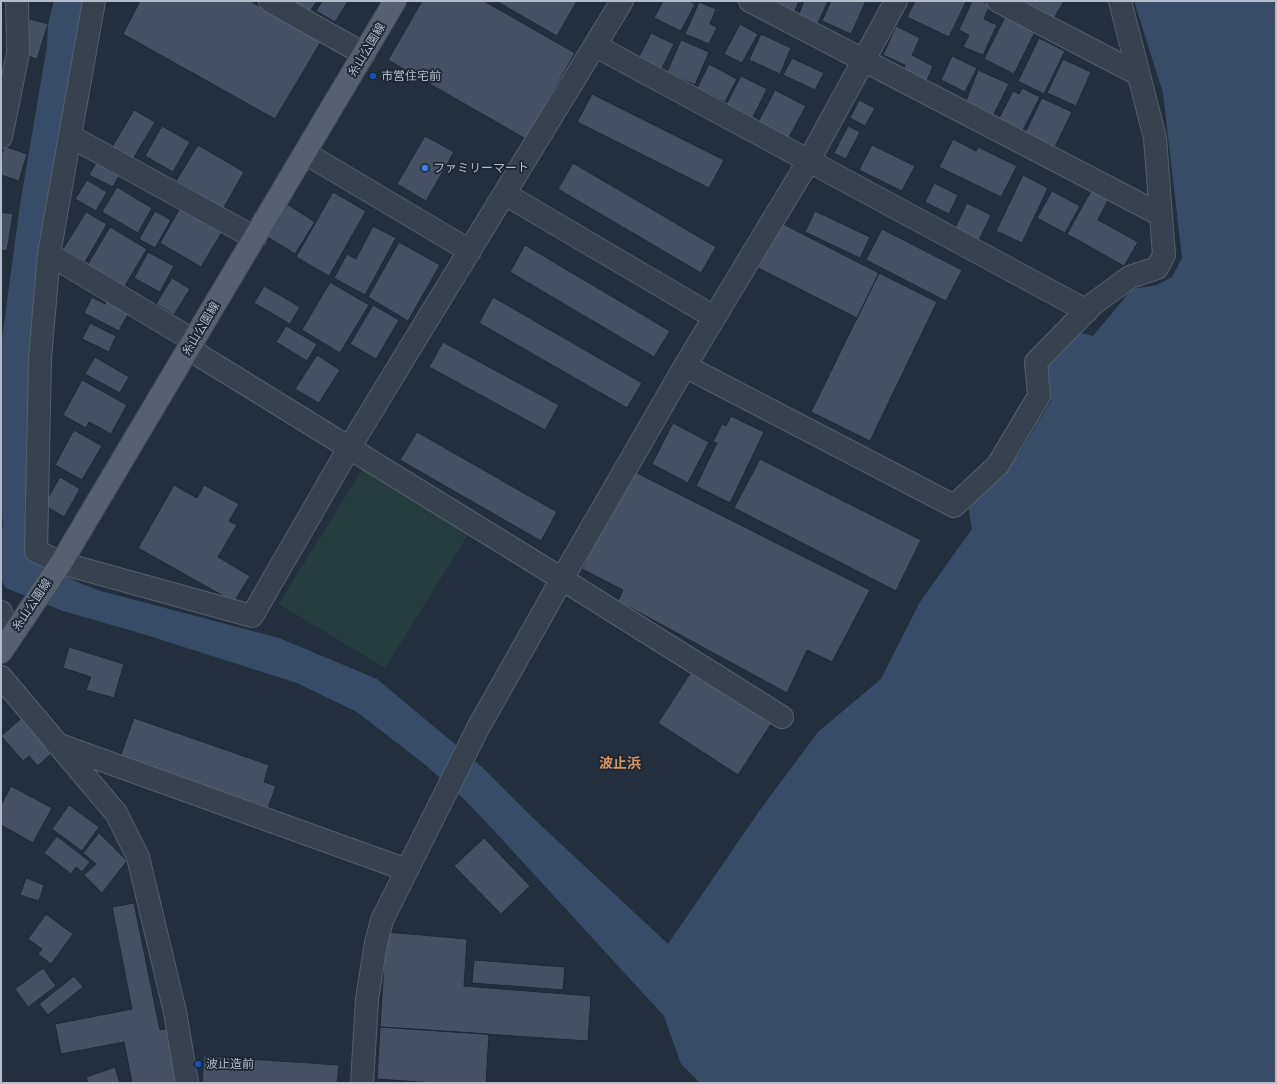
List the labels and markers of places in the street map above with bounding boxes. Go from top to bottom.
place label: 市営住宅前 [381,69,441,83]
marker: 市営住宅前 [368,71,378,81]
place label: ファミリーマート [433,161,529,175]
marker: ファミリーマート [420,163,430,173]
place label: 波止造前 [206,1057,254,1071]
marker: 波止造前 [193,1059,203,1069]

